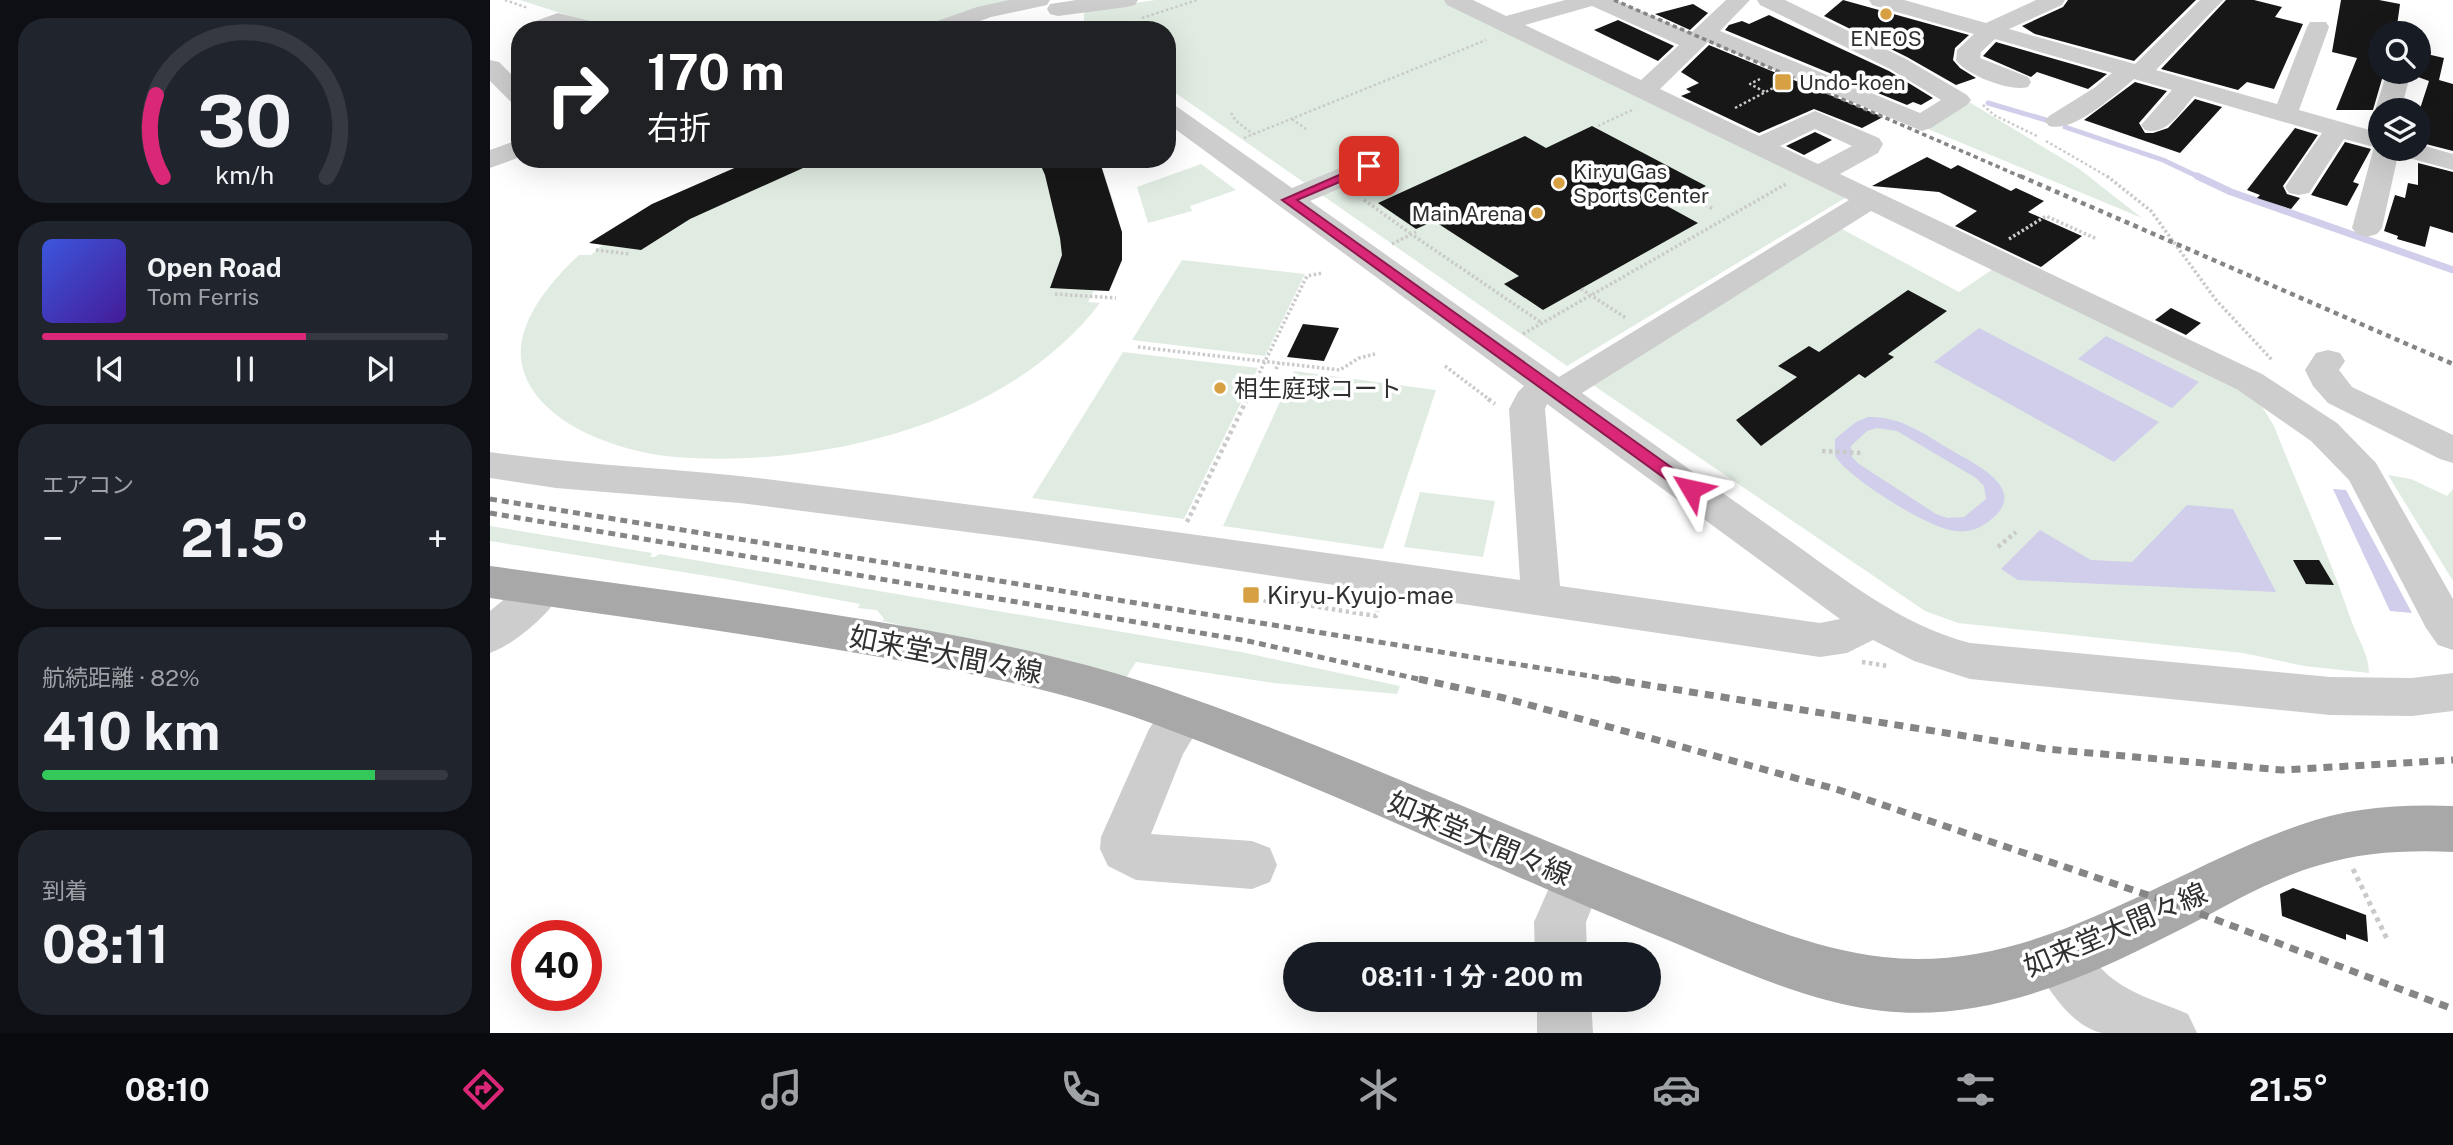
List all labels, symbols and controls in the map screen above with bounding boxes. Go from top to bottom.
marker: ENEOS [1878,6,1894,22]
map controls [2368,21,2431,161]
button: search [2368,21,2431,84]
place label: ENEOS [1850,26,1922,51]
text: 170 m [647,43,785,101]
icon: right [532,49,623,140]
place label: Undo-koen [1799,70,1906,95]
marker: Undo-koen [1773,72,1793,92]
text: 30 [197,78,293,163]
button: layers [2368,98,2431,161]
text: 右折 [647,109,711,146]
pin [1339,136,1399,196]
icon: arrive [1350,147,1388,185]
text: km/h [216,159,274,189]
place label: Kiryu Gas Sports Center [1573,159,1709,208]
marker: Kiryu Gas Sports Center [1551,175,1567,191]
place label: Main Arena [1412,201,1523,226]
marker: Main Arena [1529,205,1545,221]
text: Open Road [147,252,282,283]
text: Tom Ferris [147,283,259,310]
icon: previous [91,350,129,388]
icon: pause [226,350,264,388]
icon: next [361,350,399,388]
place label: 相生庭球コート [1234,374,1402,402]
marker: 相生庭球コート [1212,380,1228,396]
position arrow [1654,452,1728,526]
text: エアコン [42,471,134,498]
text: 21.5° [180,508,310,569]
text: − [42,516,63,561]
text: + [427,516,448,561]
place label: Kiryu-Kyujo-mae [1267,581,1454,609]
marker: Kiryu-Kyujo-mae [1241,585,1261,605]
street label: 如来堂大間々線 [847,619,1045,689]
text: 航続距離 · 82% [42,664,200,691]
text: 410 km [42,701,220,762]
street label: 如来堂大間々線 [1383,785,1577,891]
street label: 如来堂大間々線 [2018,876,2212,982]
text: 到着 [42,877,88,904]
text: 08:11 [42,914,169,975]
speed limit sign: 40 [511,920,602,1011]
text: 08:11 · 1 分 · 200 m [1361,961,1583,992]
icon: directions [459,1065,508,1114]
icon: music [757,1065,806,1114]
icon: phone [1056,1065,1105,1114]
icon: climate [1354,1065,1403,1114]
icon: car [1652,1065,1701,1114]
icon: filters [1951,1065,2000,1114]
text: 08:10 [125,1071,210,1108]
text: 21.5° [2249,1071,2328,1108]

